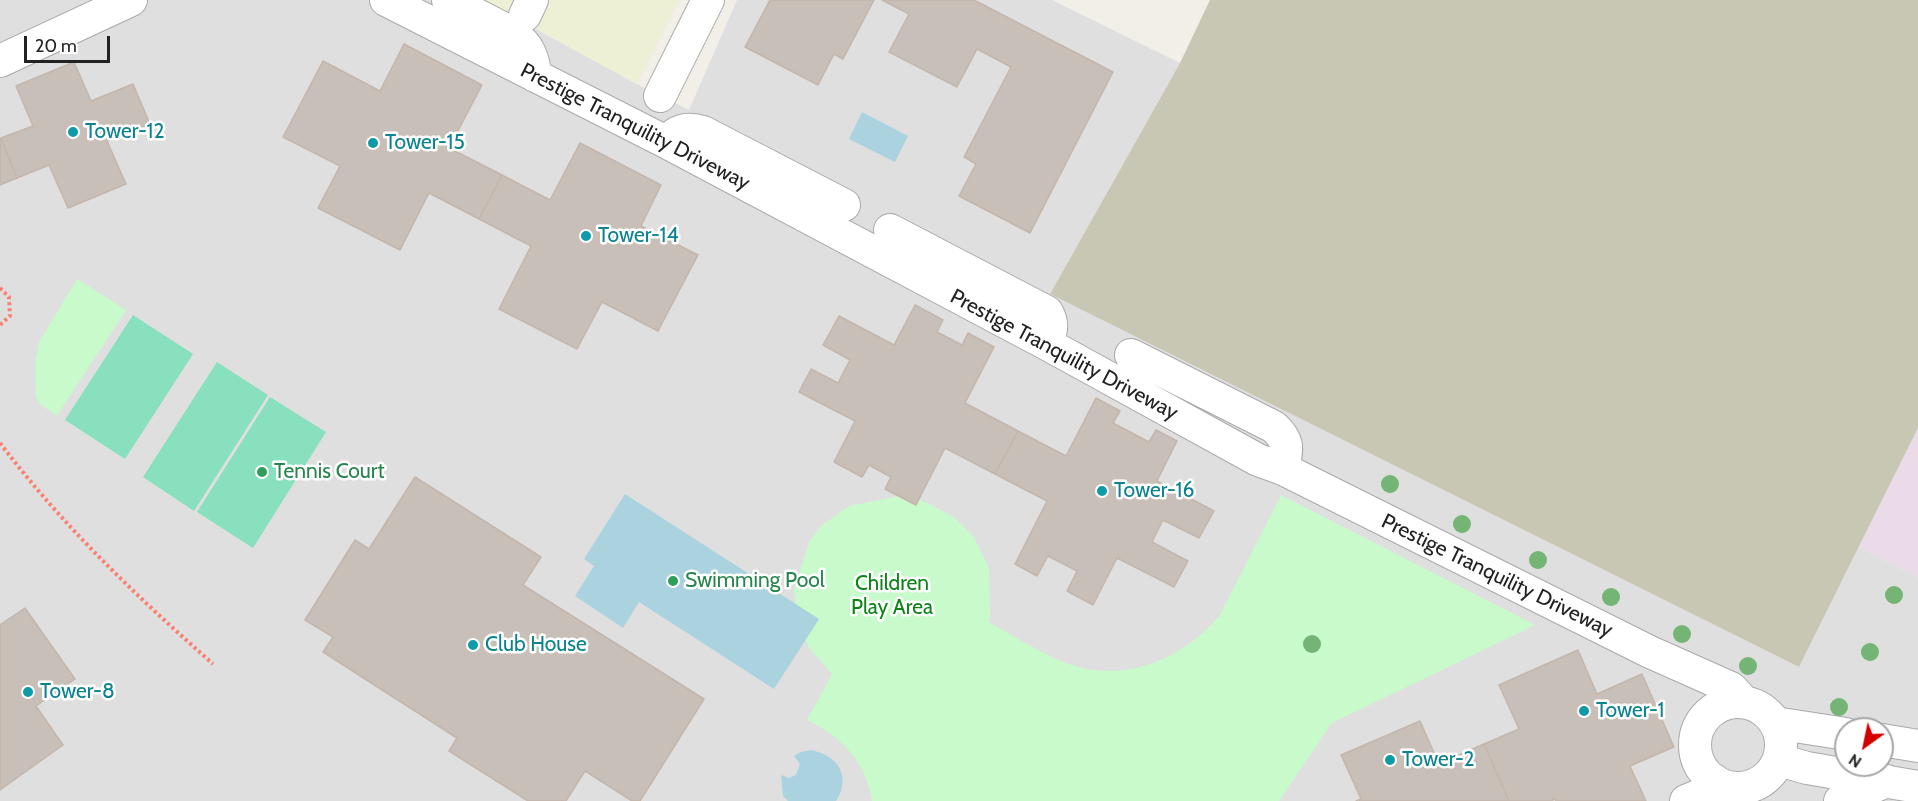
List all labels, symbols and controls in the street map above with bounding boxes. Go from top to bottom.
scale bar [27,24,112,62]
text: 20 m [35,35,77,57]
street label: Prestige Tranquility Driveway [516,58,754,196]
place label: Tower-12 [85,119,164,145]
marker: Tower-12 [66,125,80,139]
place label: Tower-15 [385,130,465,156]
marker: Tower-15 [366,136,380,150]
place label: Tower-14 [598,223,679,249]
marker: Tower-14 [579,229,593,243]
street label: Prestige Tranquility Driveway [946,284,1182,426]
place label: Tennis Court [274,459,385,485]
marker: Tennis Court [255,465,269,479]
place label: Tower-16 [1114,478,1194,504]
marker: Tower-16 [1095,484,1109,498]
street label: Prestige Tranquility Driveway [1377,509,1617,643]
place label: Swimming Pool [685,568,825,594]
park label: Children Play Area [851,571,933,621]
marker: Swimming Pool [666,574,680,588]
place label: Club House [485,632,587,658]
marker: Club House [466,638,480,652]
place label: Tower-8 [40,679,115,705]
marker: Tower-8 [21,685,35,699]
place label: Tower-1 [1596,698,1664,724]
marker: Tower-1 [1577,704,1591,718]
north arrow [1834,717,1894,777]
place label: Tower-2 [1402,747,1475,773]
text: N [1845,750,1865,772]
marker: Tower-2 [1383,753,1397,767]

